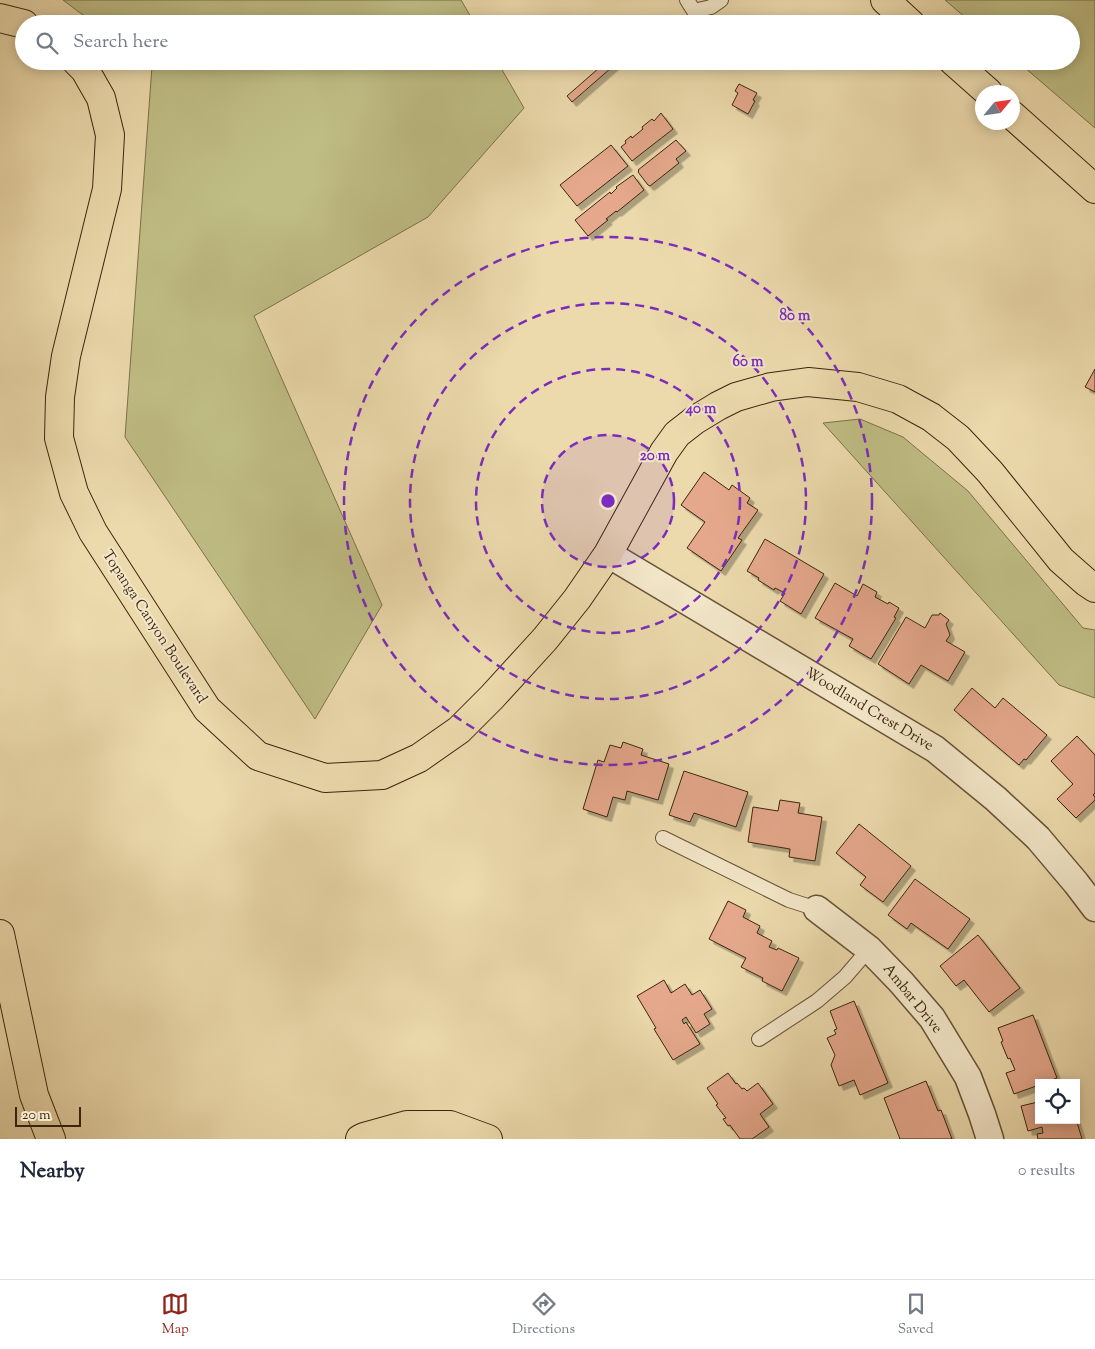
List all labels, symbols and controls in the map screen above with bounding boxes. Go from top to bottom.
search box [15,15,1080,70]
icon: search [33,29,61,57]
text: Search here [73,29,168,56]
north arrow [975,85,1020,130]
text: 80 m [779,306,811,327]
text: 60 m [733,352,764,373]
text: 40 m [685,399,717,420]
text: 20 m [640,446,671,467]
centre of rings [599,492,617,510]
street label: Topanga Canyon Boulevard [96,546,212,708]
street label: Woodland Crest Drive [801,663,937,757]
street label: Ambar Drive [877,960,947,1038]
map controls [1035,1079,1080,1124]
button: locate [1035,1079,1080,1124]
scale bar [15,1104,81,1127]
text: 20 m [22,1106,51,1126]
text: Nearby [20,1157,85,1187]
text: 0 results [1018,1160,1075,1183]
tab: Map [161,1290,189,1340]
tab: Directions [512,1290,575,1340]
tab: Saved [898,1290,934,1340]

